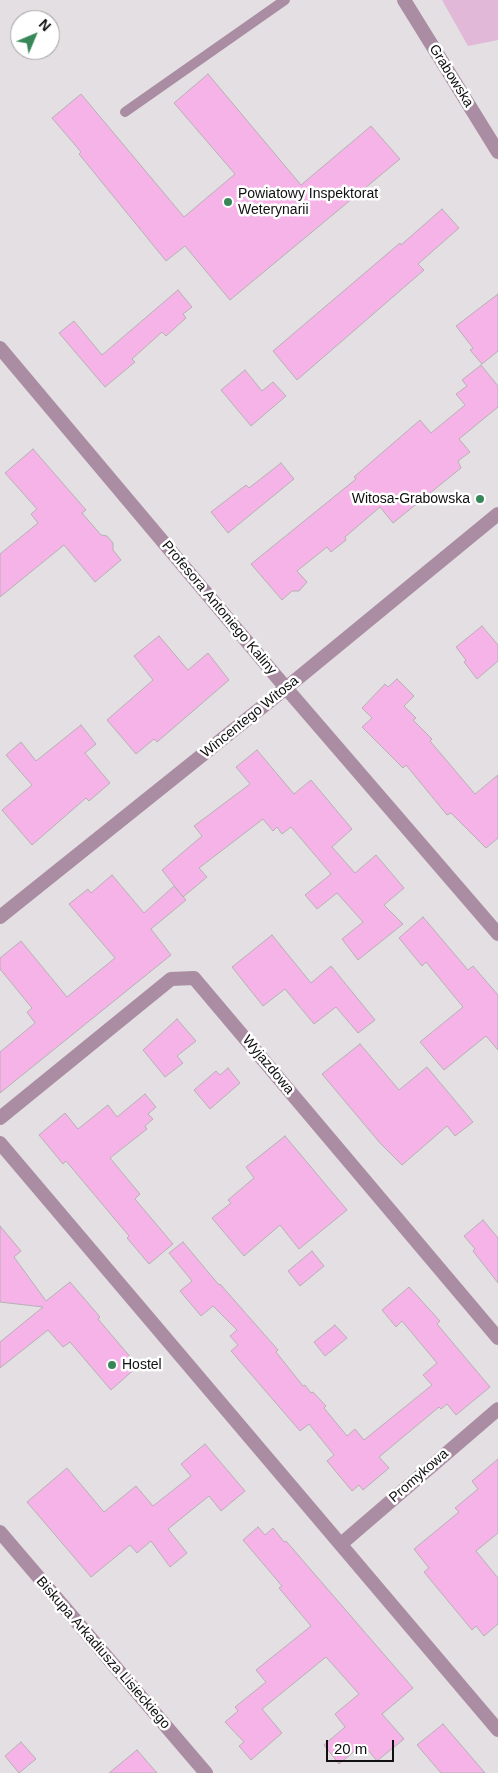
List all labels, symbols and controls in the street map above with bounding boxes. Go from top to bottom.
north arrow [10,10,60,60]
text: N [36,16,54,34]
street label: Grabowska [425,42,477,110]
place label: Powiatowy Inspektorat Weterynarii [238,186,378,218]
marker: Powiatowy Inspektorat Weterynarii [222,196,234,208]
place label: Witosa-Grabowska [352,491,470,507]
marker: Witosa-Grabowska [474,493,486,505]
street label: Profesora Antoniego Kaliny [158,538,280,678]
street label: Wincentego Witosa [198,673,302,761]
street label: Wyjazdowa [239,1032,297,1098]
place label: Hostel [122,1357,162,1373]
marker: Hostel [106,1359,118,1371]
street label: Promykowa [386,1446,452,1506]
street label: Biskupa Arkadiusza Lisieckiego [32,1573,174,1733]
scale bar [328,1730,396,1762]
text: 20 m [334,1740,367,1757]

